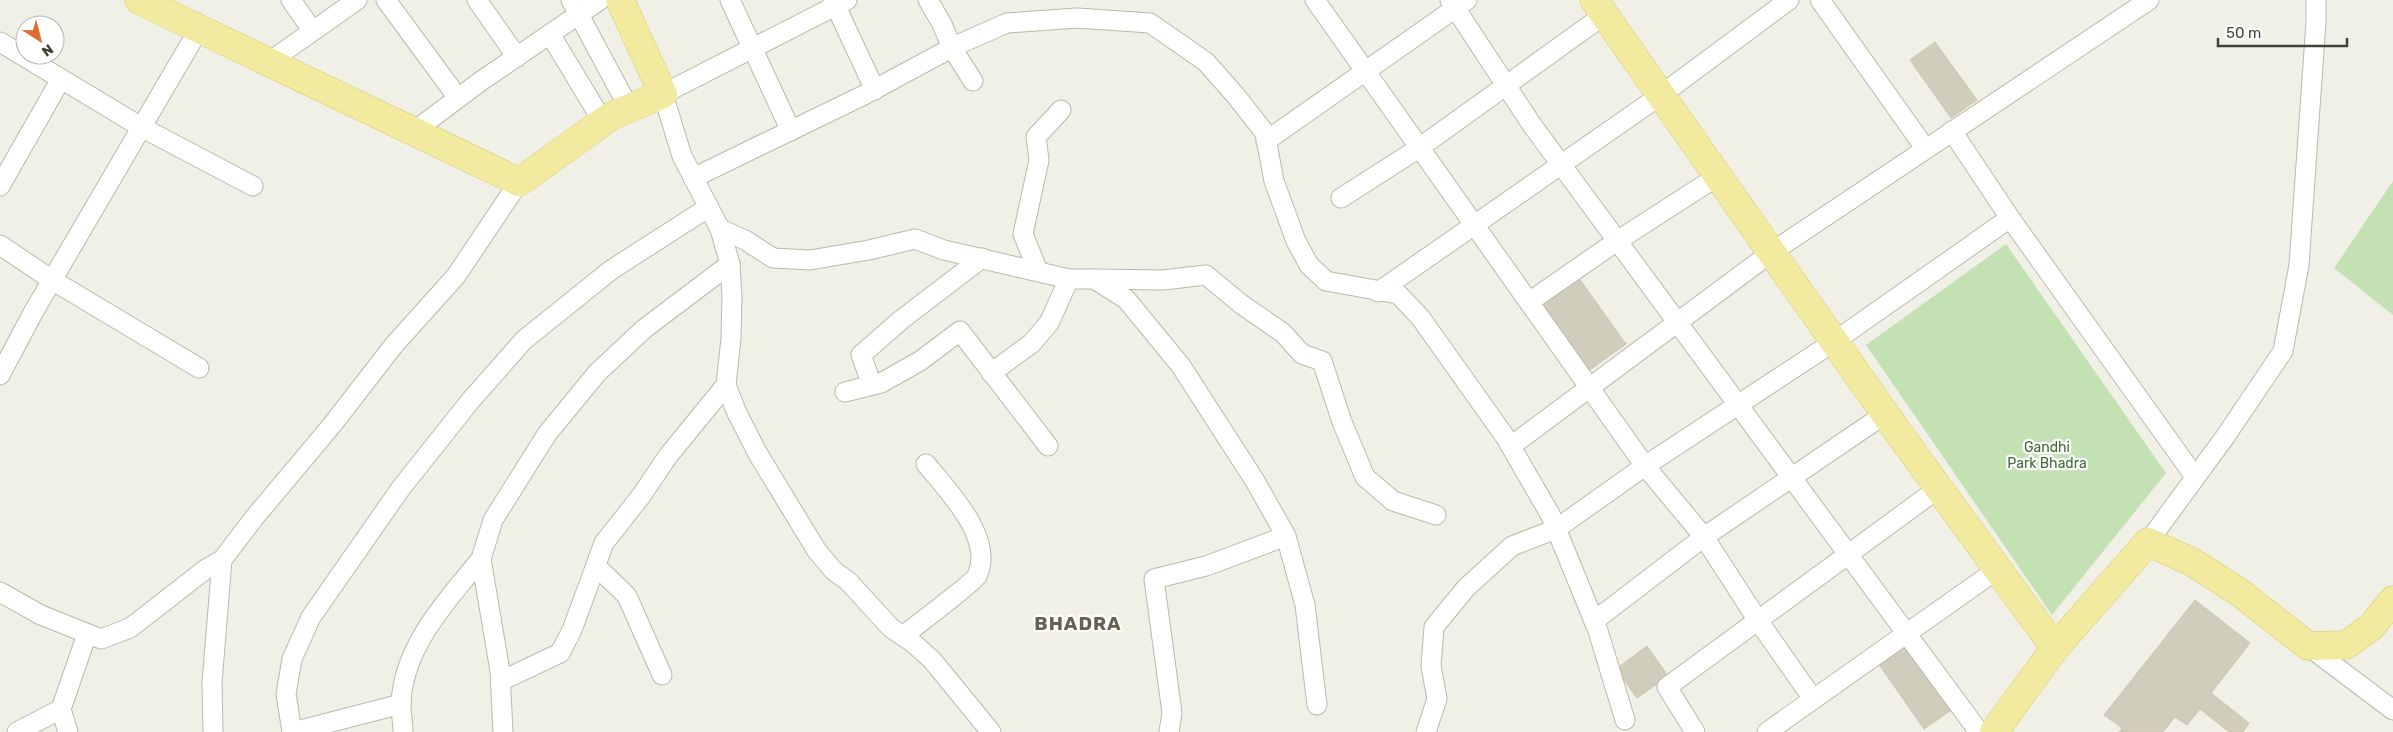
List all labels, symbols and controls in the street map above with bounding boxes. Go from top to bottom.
north arrow [15,15,65,65]
scale bar [2218,15,2347,47]
text: 50 m [2226,24,2261,42]
text: N [38,40,56,60]
park label: Gandhi Park Bhadra [2007,439,2087,472]
district label: BHADRA [1034,612,1122,635]

